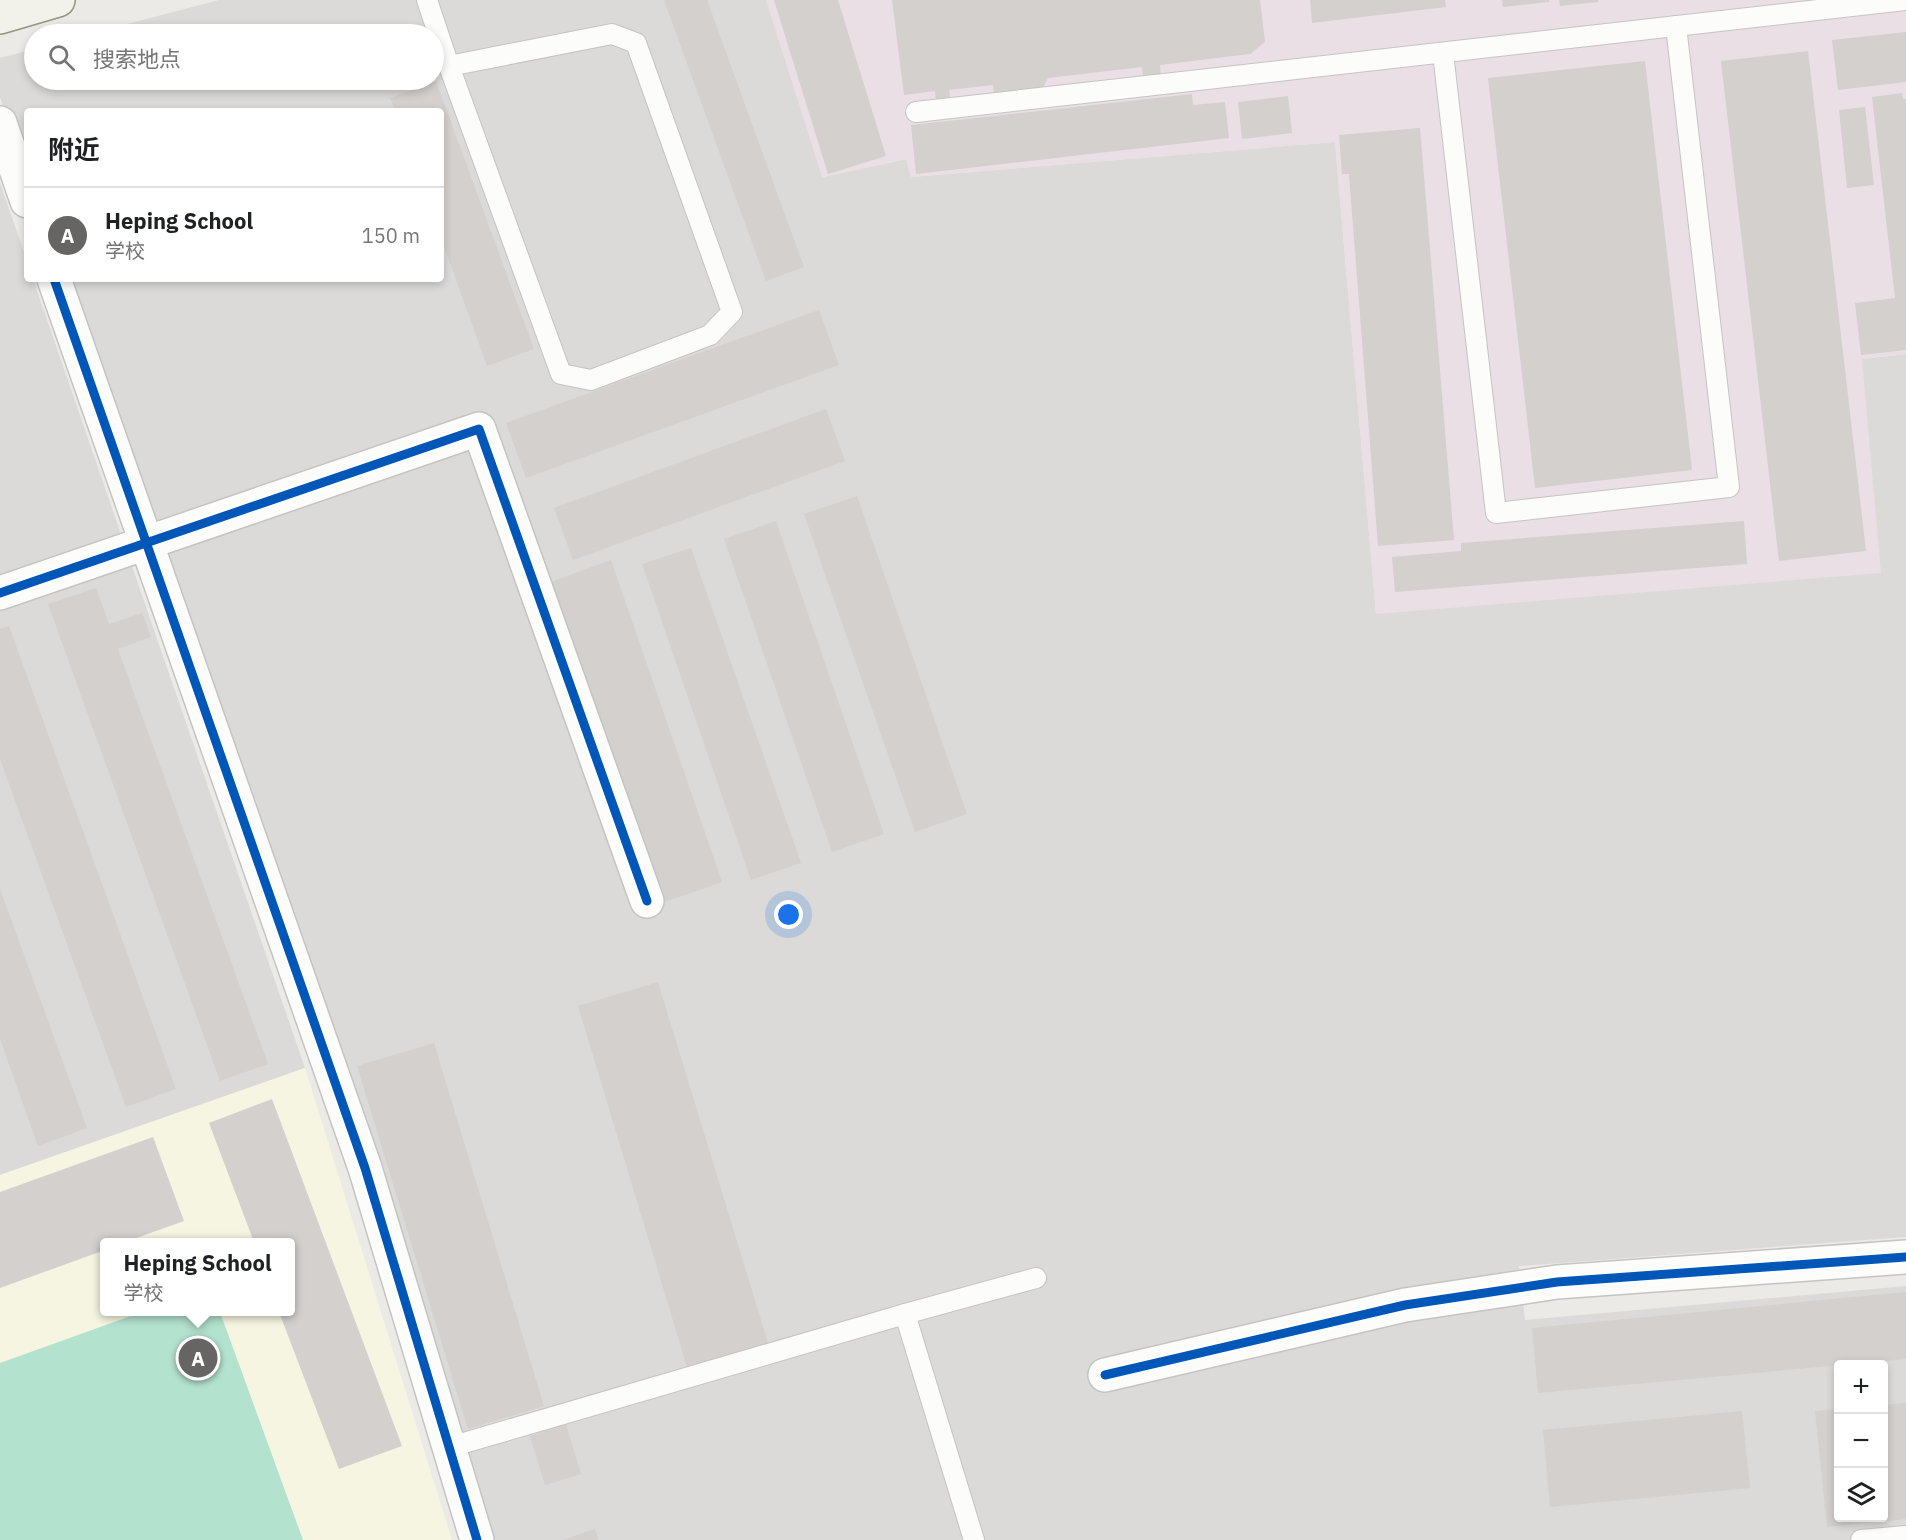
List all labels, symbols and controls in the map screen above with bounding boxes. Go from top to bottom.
search box [24,24,444,90]
icon: search [45,41,78,74]
text: 搜索地点 [93,44,181,73]
text: 附近 [48,132,100,166]
text: Heping School [105,206,253,235]
text: A [61,222,74,249]
text: 150 m [362,222,420,249]
text: 学校 [105,237,145,264]
your location [774,900,803,929]
popup [100,1238,295,1316]
text: Heping School [123,1248,272,1277]
text: 学校 [123,1279,163,1306]
pin: A [178,1336,218,1380]
map controls [1834,1360,1888,1522]
button: + [1834,1360,1888,1414]
button: − [1834,1414,1888,1468]
button: layers [1834,1468,1888,1522]

